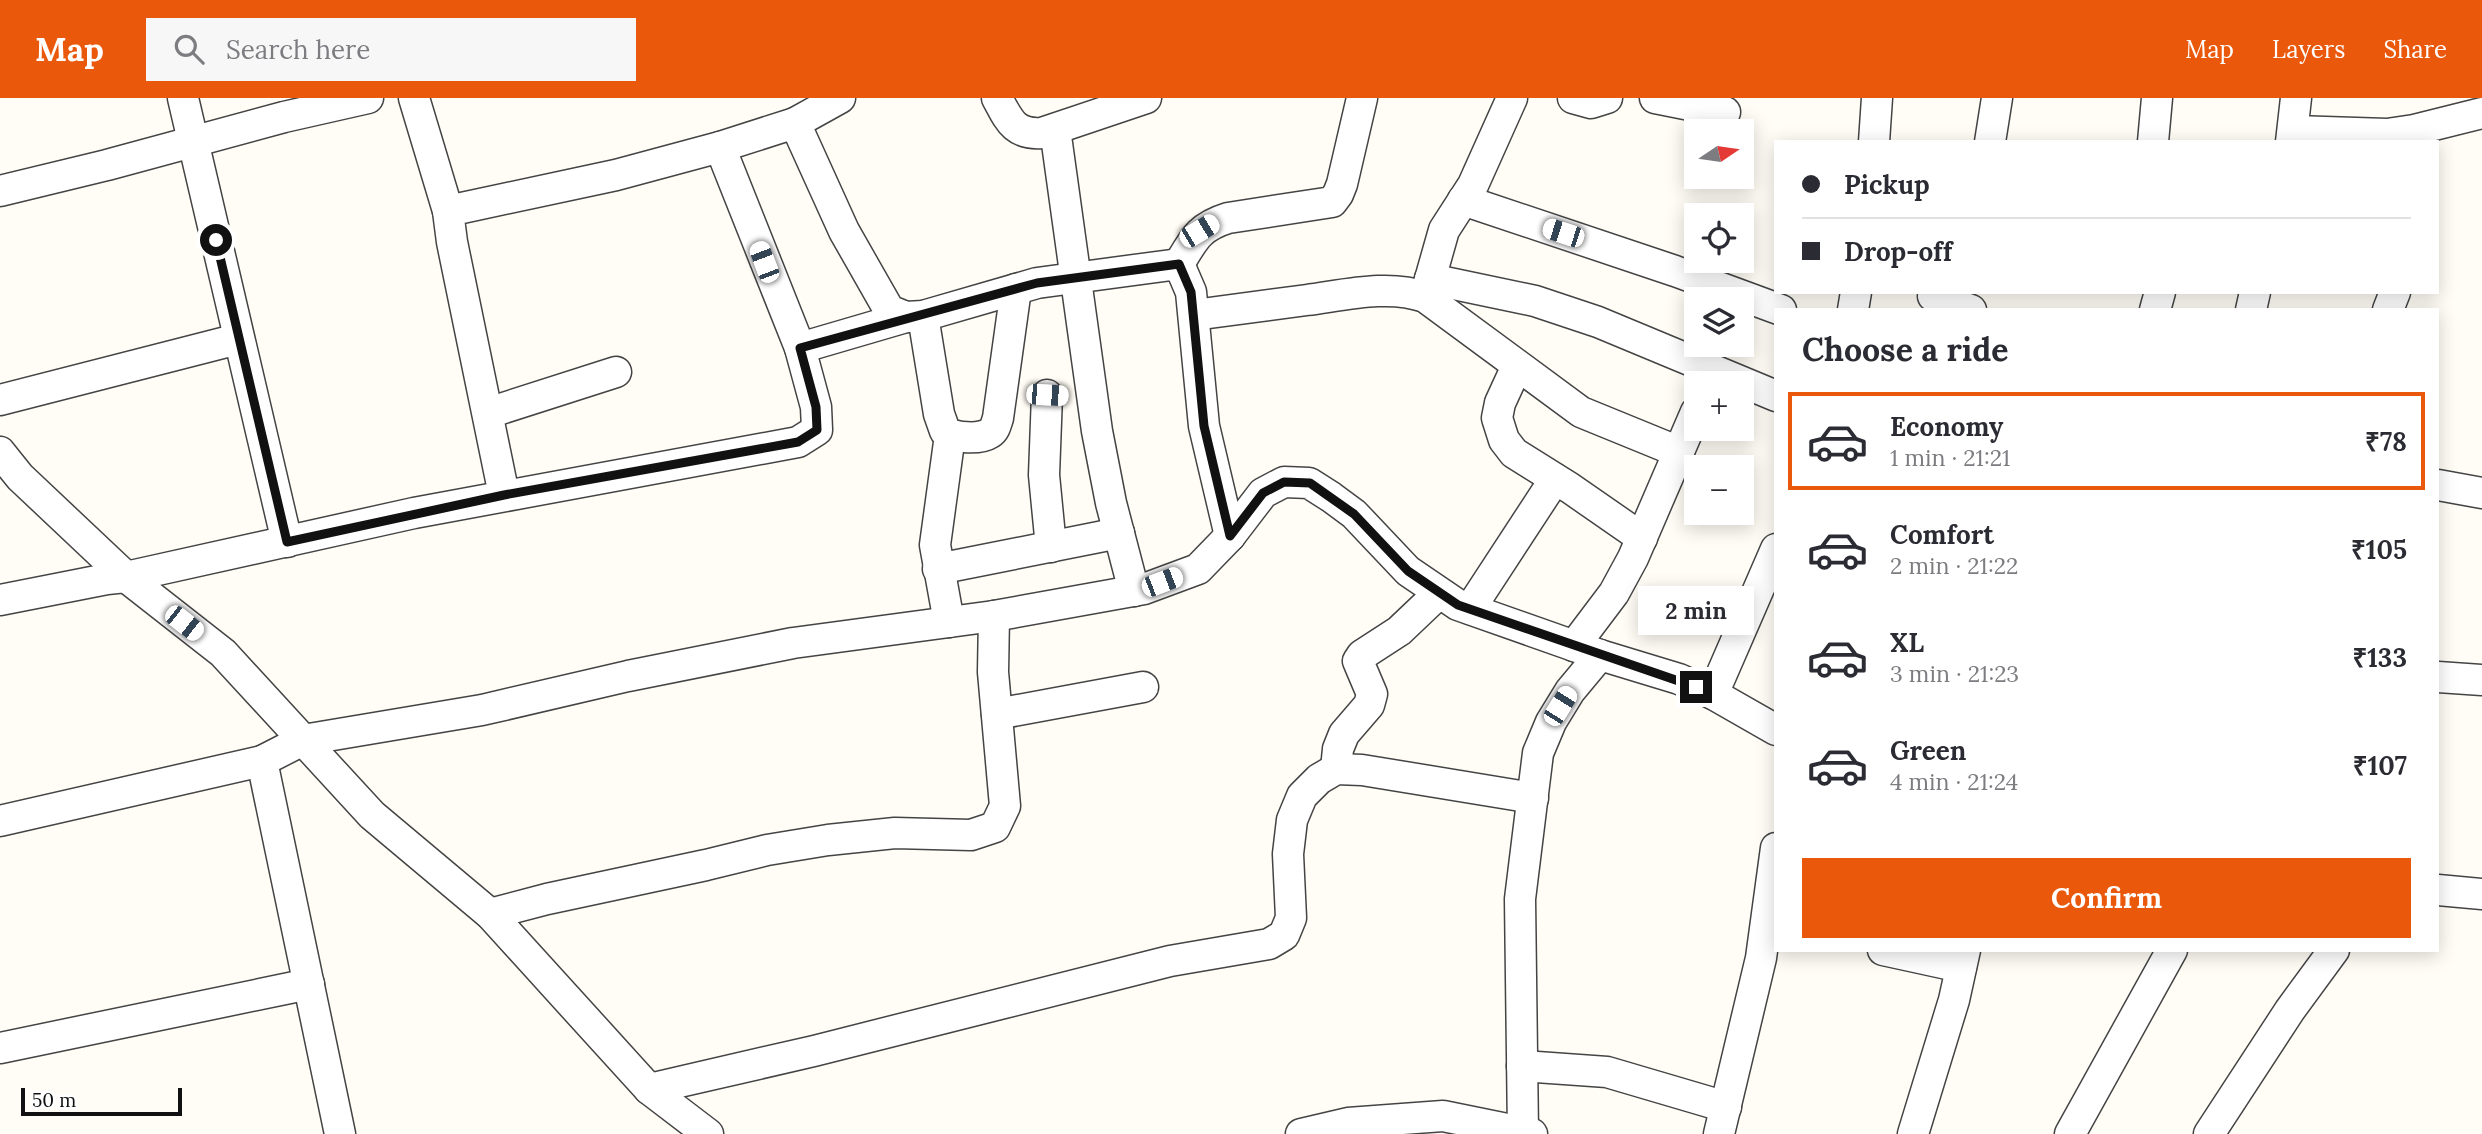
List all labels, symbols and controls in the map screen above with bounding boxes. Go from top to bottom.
search box [146,18,636,81]
text: Map [35,28,104,70]
icon: search [170,30,208,68]
text: Search here [226,33,370,66]
text: Map [2185,34,2234,65]
text: Layers [2272,34,2345,65]
text: Share [2383,34,2447,65]
north arrow [1684,119,1754,189]
map controls [1684,119,1754,525]
text: Pickup [1844,168,1930,201]
button: locate [1684,203,1754,273]
car [1176,211,1223,251]
car [1540,217,1587,249]
route start [200,224,232,256]
text: Drop-off [1844,235,1952,268]
car [747,239,782,285]
button: layers [1684,287,1754,357]
text: Choose a ride [1802,329,2009,370]
button: + [1684,371,1754,441]
car [1026,383,1069,407]
icon: car [1806,410,1869,473]
text: Economy [1890,410,2003,443]
text: ₹78 [2365,425,2407,458]
text: 1 min · 21:21 [1890,443,2010,472]
button: − [1684,455,1754,525]
icon: car [1806,518,1869,581]
text: Comfort [1890,518,1994,551]
text: ₹105 [2351,533,2407,566]
text: 2 min · 21:22 [1890,551,2018,580]
car [1139,565,1186,599]
callout: 2 min [1638,586,1754,634]
text: 2 min [1665,596,1727,625]
car [161,602,208,644]
icon: car [1806,626,1869,689]
text: XL [1890,626,1924,659]
text: ₹133 [2352,641,2407,674]
text: 3 min · 21:23 [1890,659,2019,688]
route end [1680,671,1712,703]
car [1540,683,1581,729]
icon: car [1806,734,1869,797]
text: Green [1890,734,1966,767]
text: ₹107 [2353,749,2407,782]
text: 4 min · 21:24 [1890,767,2018,796]
button: Confirm [1802,858,2411,938]
scale bar [21,1085,182,1117]
text: 50 m [32,1088,76,1112]

